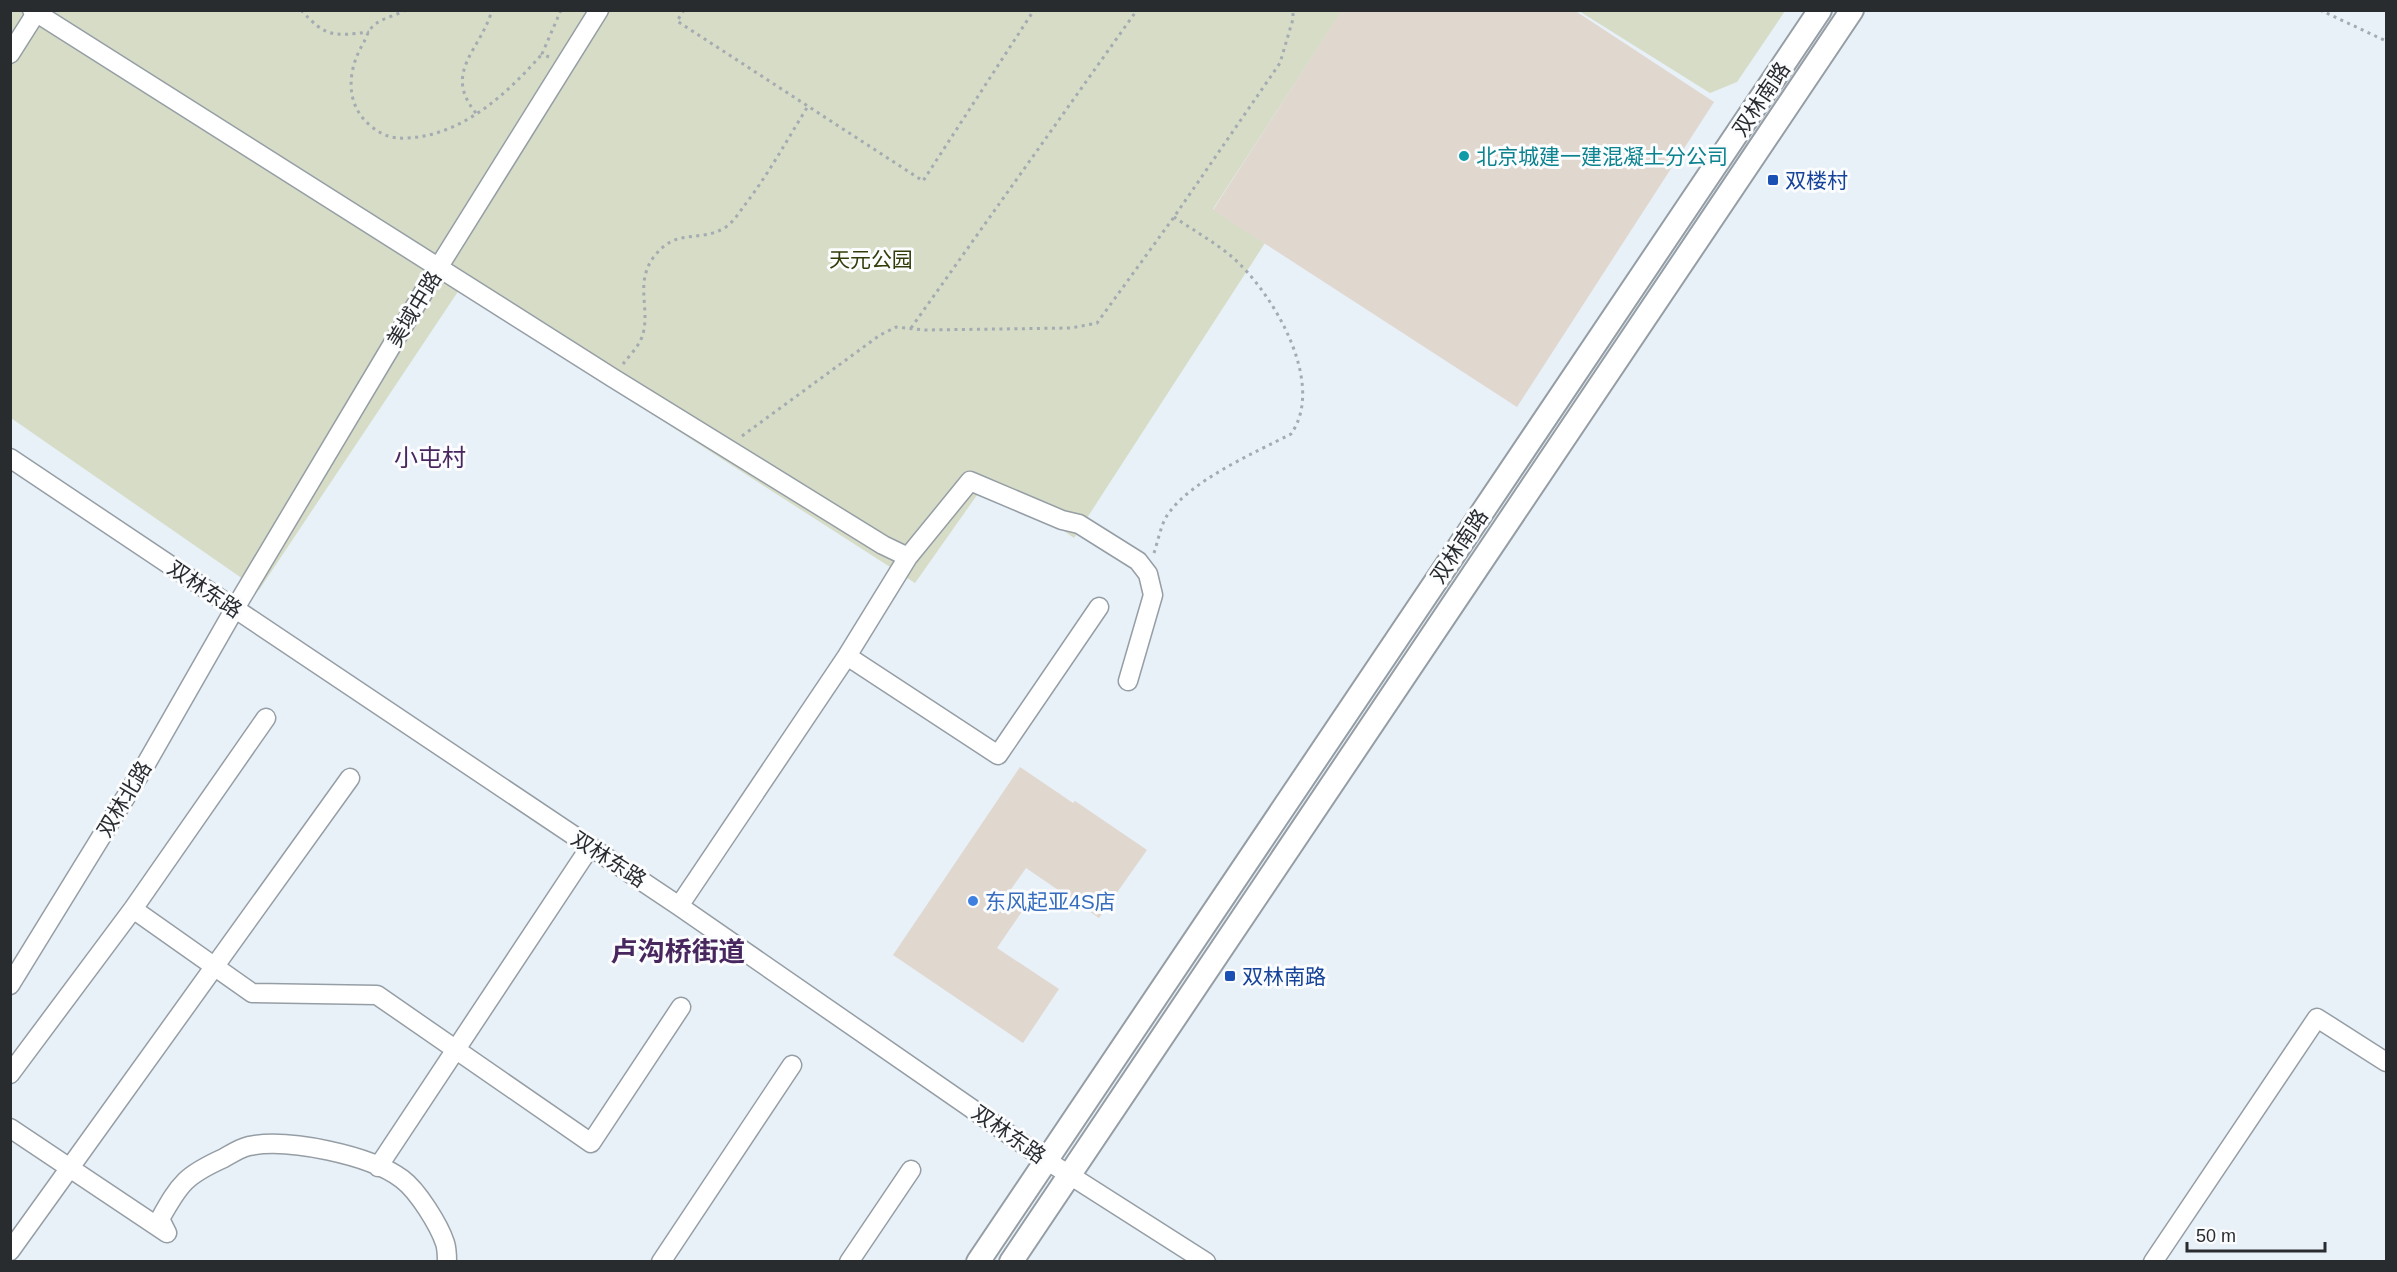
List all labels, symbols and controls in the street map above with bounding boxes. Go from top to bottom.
street label: 双林南路 [1728,58,1794,140]
place label: 北京城建一建混凝土分公司 [1476,145,1728,168]
marker: 北京城建一建混凝土分公司 [1457,149,1471,163]
place label: 双楼村 [1785,169,1848,192]
marker: 双楼村 [1766,173,1780,187]
park label: 天元公园 [829,248,913,271]
street label: 美域中路 [383,267,445,351]
district label: 小屯村 [394,444,466,471]
street label: 双林南路 [1426,505,1492,587]
street label: 双林东路 [164,556,246,622]
street label: 双林北路 [93,757,155,841]
street label: 双林东路 [568,826,650,892]
place label: 东风起亚4S店 [985,890,1116,913]
marker: 东风起亚4S店 [966,894,980,908]
district label: 卢沟桥街道 [611,937,746,967]
place label: 双林南路 [1242,965,1326,988]
marker: 双林南路 [1223,969,1237,983]
street label: 双林东路 [968,1100,1050,1168]
scale bar [2187,1215,2325,1253]
text: 50 m [2196,1226,2236,1246]

